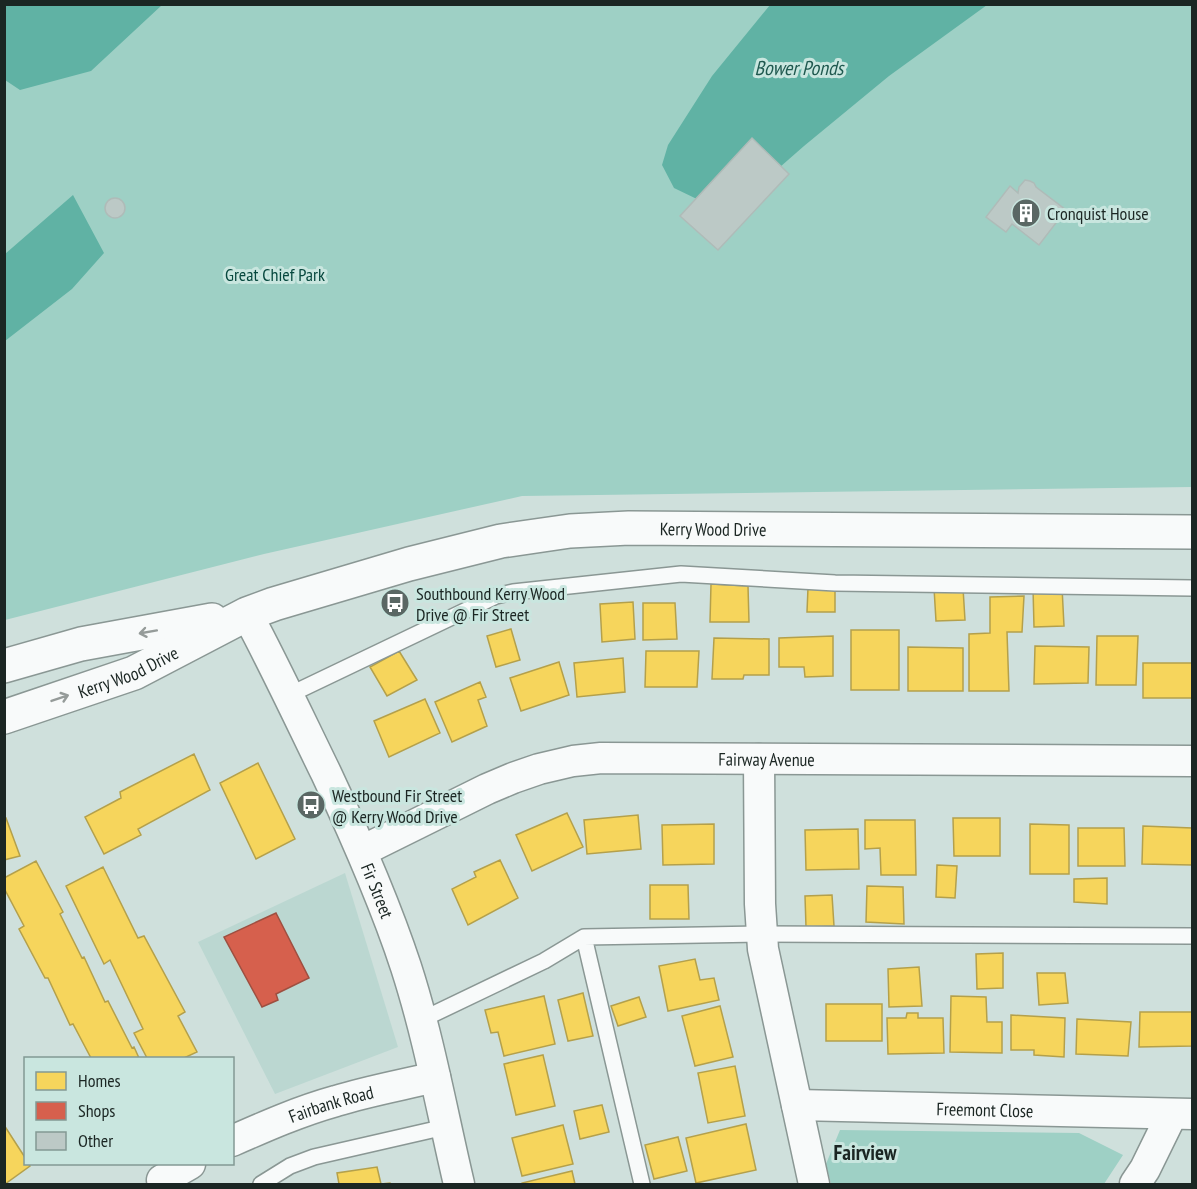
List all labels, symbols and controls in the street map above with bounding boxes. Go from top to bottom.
water label: Bower Ponds [755,55,846,81]
building icon: Cronquist House [1010,197,1042,229]
place label: Cronquist House [1047,202,1149,225]
park label: Great Chief Park [225,263,325,286]
street label: Kerry Wood Drive [660,517,766,540]
place label: Southbound Kerry Wood Drive @ Fir Street [416,582,565,626]
bus stop icon: Southbound Kerry Wood Drive @ Fir Street [379,587,411,619]
one-way arrow [138,627,158,638]
street label: Kerry Wood Drive [75,641,182,703]
one-way arrow [50,692,69,703]
street label: Fairway Avenue [718,747,815,771]
place label: Westbound Fir Street @ Kerry Wood Drive [332,784,462,828]
bus stop icon: Westbound Fir Street @ Kerry Wood Drive [295,789,327,821]
street label: Fir Street [356,859,399,921]
legend [24,1057,234,1165]
text: Homes [78,1069,121,1092]
street label: Fairbank Road [285,1080,376,1127]
street label: Freemont Close [936,1097,1034,1122]
text: Shops [78,1099,115,1122]
text: Other [78,1129,113,1152]
district label: Fairview [834,1139,897,1166]

